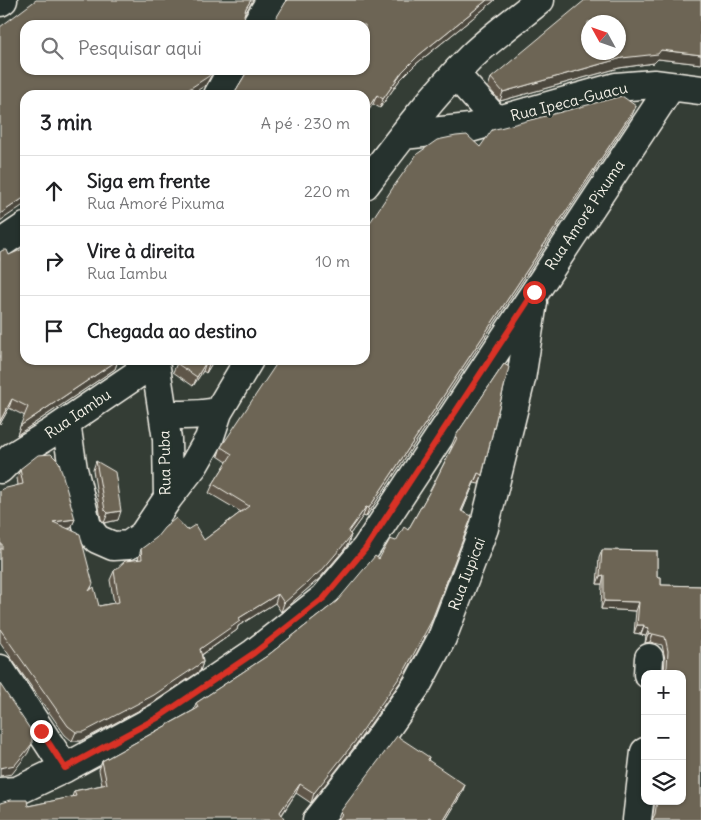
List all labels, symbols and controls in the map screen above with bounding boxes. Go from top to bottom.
north arrow [581,15,626,60]
search box [20,20,370,75]
icon: search [38,34,66,62]
text: Pesquisar aqui [78,36,202,60]
street label: Rua Ipeca-Guacu [508,78,630,125]
text: 3 min [40,109,92,136]
text: A pé · 230 m [261,113,350,133]
street label: Rua Amoré Pixuma [541,156,629,274]
text: Siga em frente [87,169,210,193]
icon: ahead [40,177,68,205]
text: 220 m [304,181,350,201]
text: Rua Amoré Pixuma [87,193,225,213]
text: Vire à direita [87,239,195,263]
icon: right [40,247,68,275]
text: 10 m [315,251,350,271]
text: Rua Iambu [87,263,167,283]
route start [523,281,546,304]
icon: arrive [40,317,68,345]
text: Chegada ao destino [87,319,257,343]
street label: Rua Iambu [41,385,114,443]
street label: Rua Puba [154,430,175,496]
street label: Rua Iupicai [444,535,489,613]
map controls [641,670,686,805]
button: + [641,670,686,715]
button: − [641,715,686,760]
route end [30,720,53,743]
button: layers [641,760,686,805]

